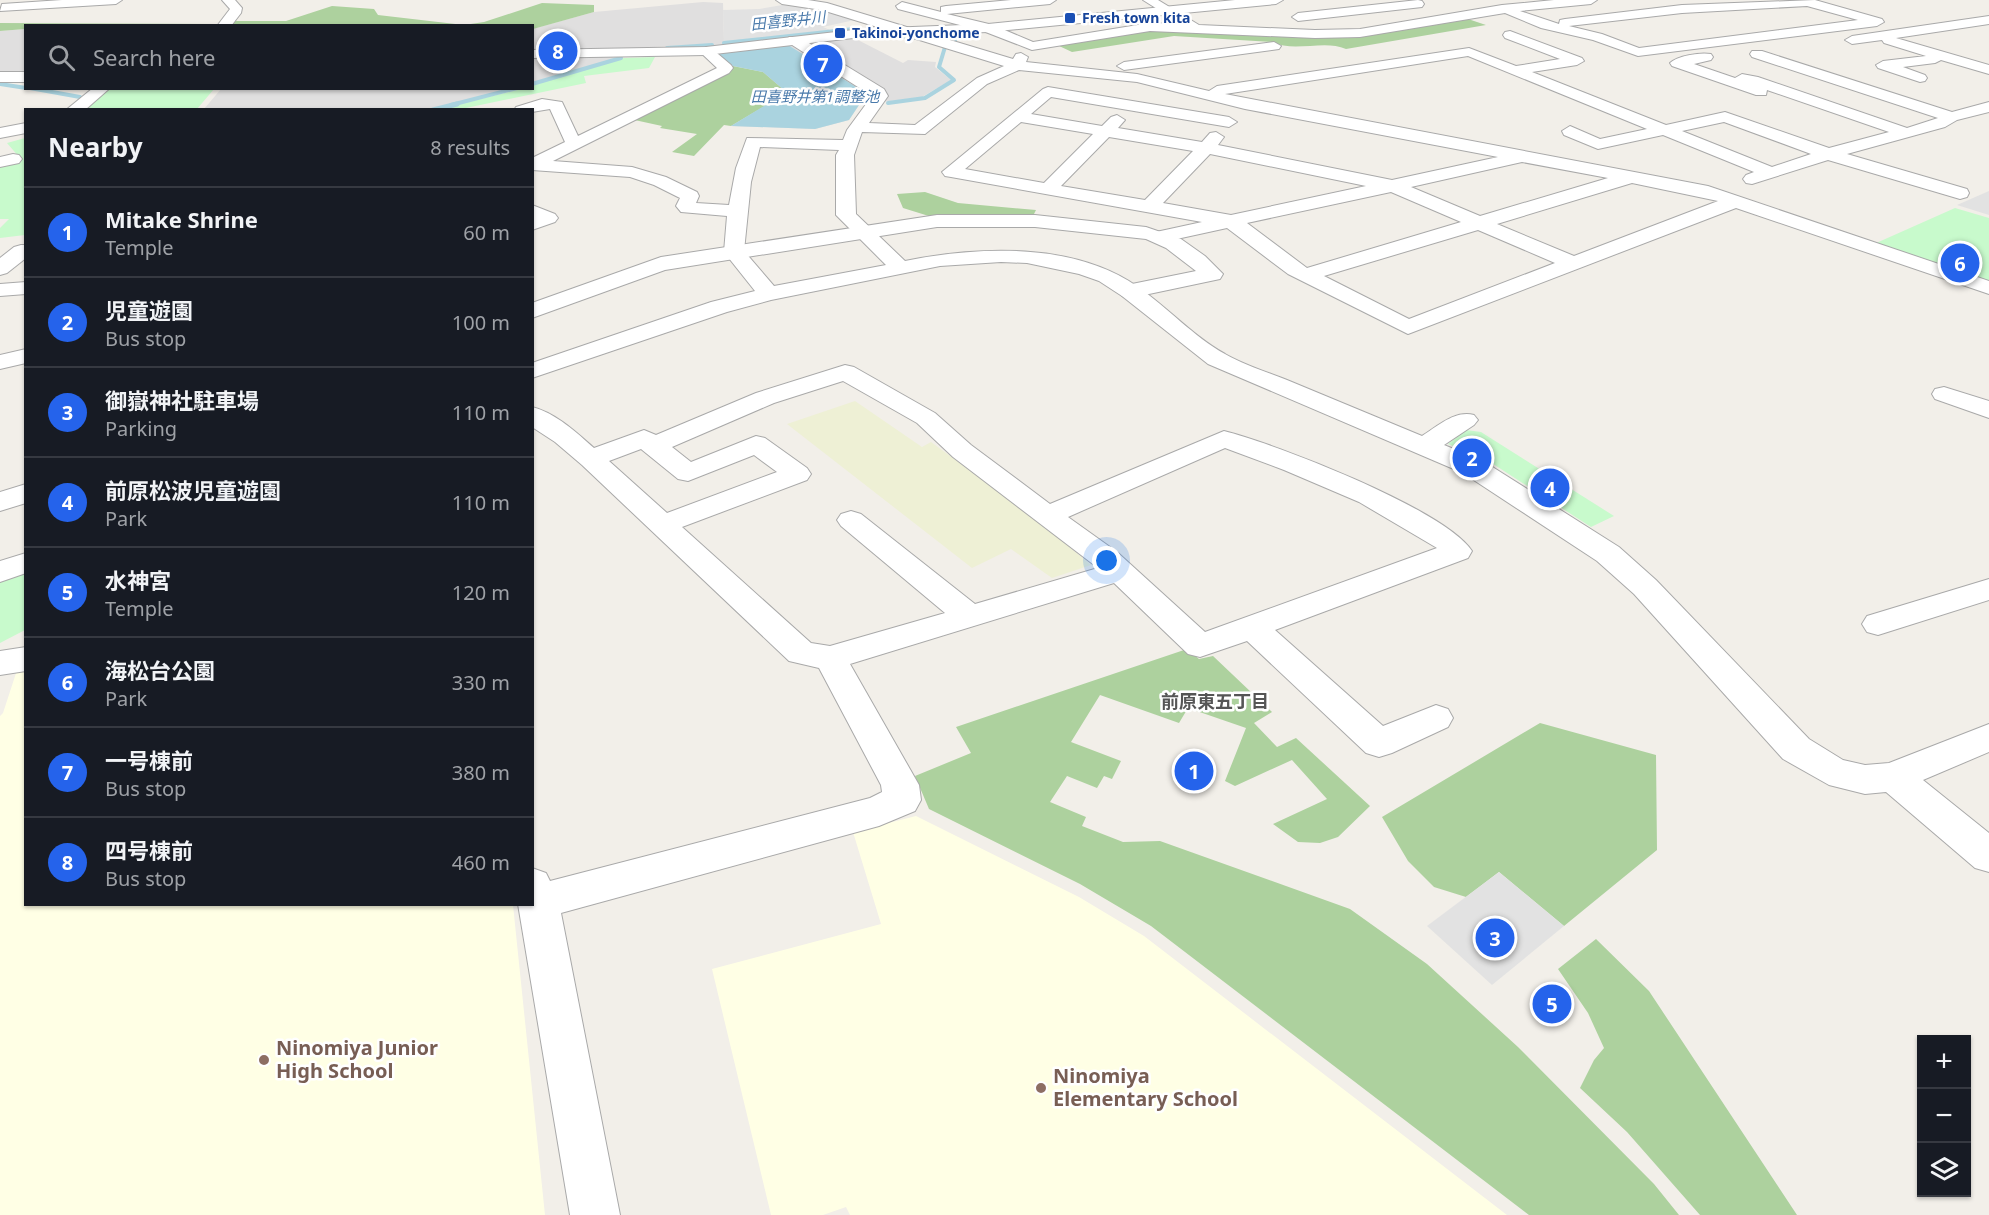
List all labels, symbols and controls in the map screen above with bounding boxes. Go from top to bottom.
water label: 田喜野井川 [750,6,828,34]
place label: Fresh town kita [1082,8,1190,27]
marker: Fresh town kita [1063,11,1077,25]
place label: Takinoi-yonchome [852,23,980,42]
search box [24,24,534,90]
marker: Takinoi-yonchome [833,26,847,40]
pin: 8 [538,28,578,74]
icon: search [45,41,78,74]
text: Search here [93,42,215,72]
pin: 7 [804,42,842,86]
water label: 田喜野井第1調整池 [751,86,881,106]
text: Nearby [48,129,143,165]
text: 8 results [430,134,510,161]
text: Mitake Shrine [105,204,258,234]
text: 1 [62,219,73,246]
text: 60 m [463,219,510,246]
text: Temple [105,234,173,261]
pin: 6 [1940,240,1980,286]
text: 児童遊園 [105,295,193,325]
text: 2 [62,309,73,336]
text: 100 m [452,309,510,336]
text: Bus stop [105,325,186,352]
text: 御嶽神社駐車場 [105,385,259,415]
text: 3 [62,399,73,426]
text: 110 m [452,399,510,426]
text: Parking [105,415,177,442]
pin: 2 [1452,436,1492,480]
pin: 4 [1530,466,1570,510]
text: 前原松波児童遊園 [105,475,281,505]
text: 4 [62,489,73,516]
text: 110 m [452,489,510,516]
text: Park [105,505,147,532]
your location [1092,546,1121,575]
text: 水神宮 [105,565,171,595]
text: 5 [62,579,73,606]
text: 120 m [452,579,510,606]
text: Temple [105,595,173,622]
text: 海松台公園 [105,655,215,685]
text: 6 [62,669,73,696]
text: 330 m [452,669,510,696]
text: Park [105,685,147,712]
district label: 前原東五丁目 [1161,689,1269,713]
text: 一号棟前 [105,745,193,775]
pin: 1 [1174,748,1214,794]
text: 7 [62,759,73,786]
text: 380 m [452,759,510,786]
text: Bus stop [105,775,186,802]
text: 四号棟前 [105,835,193,865]
text: 8 [62,849,73,876]
text: 460 m [452,849,510,876]
text: Bus stop [105,865,186,892]
pin: 3 [1476,916,1514,960]
pin: 5 [1532,982,1572,1026]
place label: Ninomiya Junior High School [276,1034,438,1084]
map controls [1917,1035,1971,1197]
button: + [1917,1035,1971,1089]
marker: Ninomiya Junior High School [257,1053,271,1067]
place label: Ninomiya Elementary School [1053,1062,1238,1112]
marker: Ninomiya Elementary School [1034,1081,1048,1095]
button: − [1917,1089,1971,1143]
button: layers [1917,1143,1971,1197]

